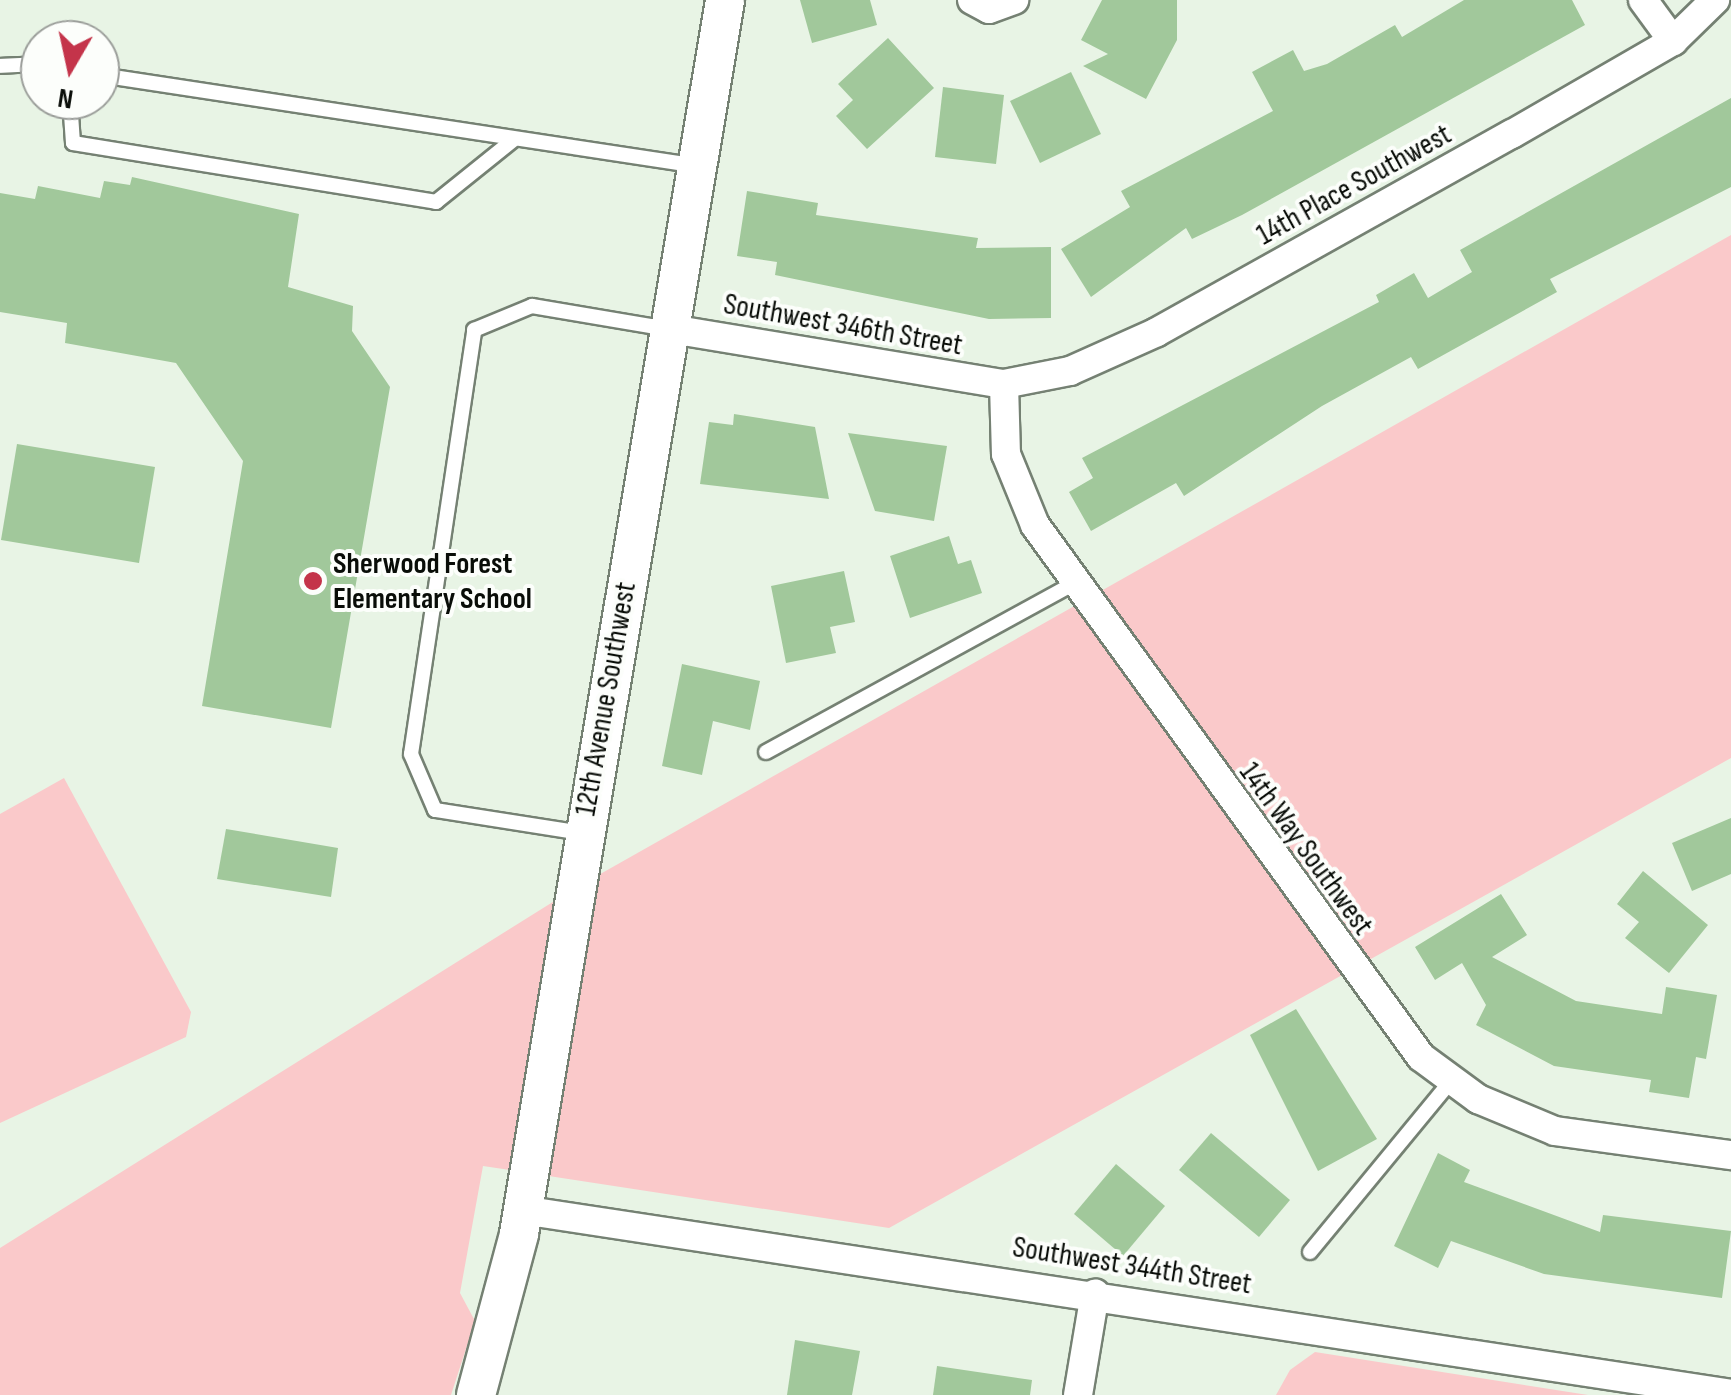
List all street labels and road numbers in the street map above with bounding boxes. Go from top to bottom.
street label: 14th Place Southwest [1250,117,1458,253]
street label: Southwest 346th Street [721,286,965,364]
street label: 12th Avenue Southwest [568,579,644,819]
street label: 14th Way Southwest [1231,756,1381,942]
street label: Southwest 344th Street [1010,1229,1254,1303]

